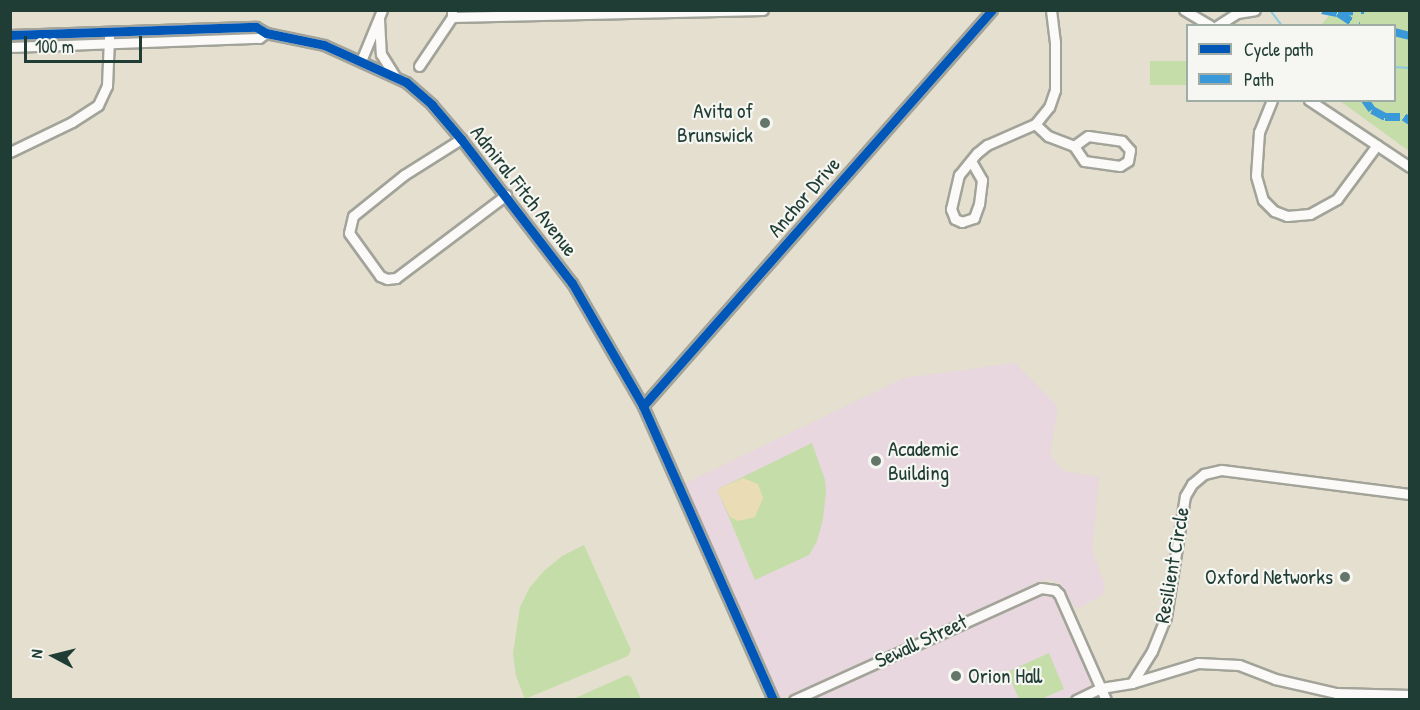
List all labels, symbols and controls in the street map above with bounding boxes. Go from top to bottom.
scale bar [27,24,146,62]
legend [1186,24,1396,102]
text: 100 m [35,34,74,59]
text: Cycle path [1244,37,1313,62]
text: Path [1244,67,1273,92]
place label: Avita of Brunswick [677,98,753,148]
marker: Avita of Brunswick [758,116,772,130]
street label: Admiral Fitch Avenue [465,121,583,261]
street label: Anchor Drive [762,152,846,242]
place label: Academic Building [888,436,958,486]
marker: Academic Building [869,454,883,468]
street label: Resilient Circle [1149,505,1195,625]
place label: Oxford Networks [1205,564,1333,590]
marker: Oxford Networks [1338,570,1352,584]
street label: Sewall Street [871,609,971,673]
north arrow [24,626,84,686]
text: N [25,648,48,659]
place label: Orion Hall [968,663,1042,689]
marker: Orion Hall [949,669,963,683]

